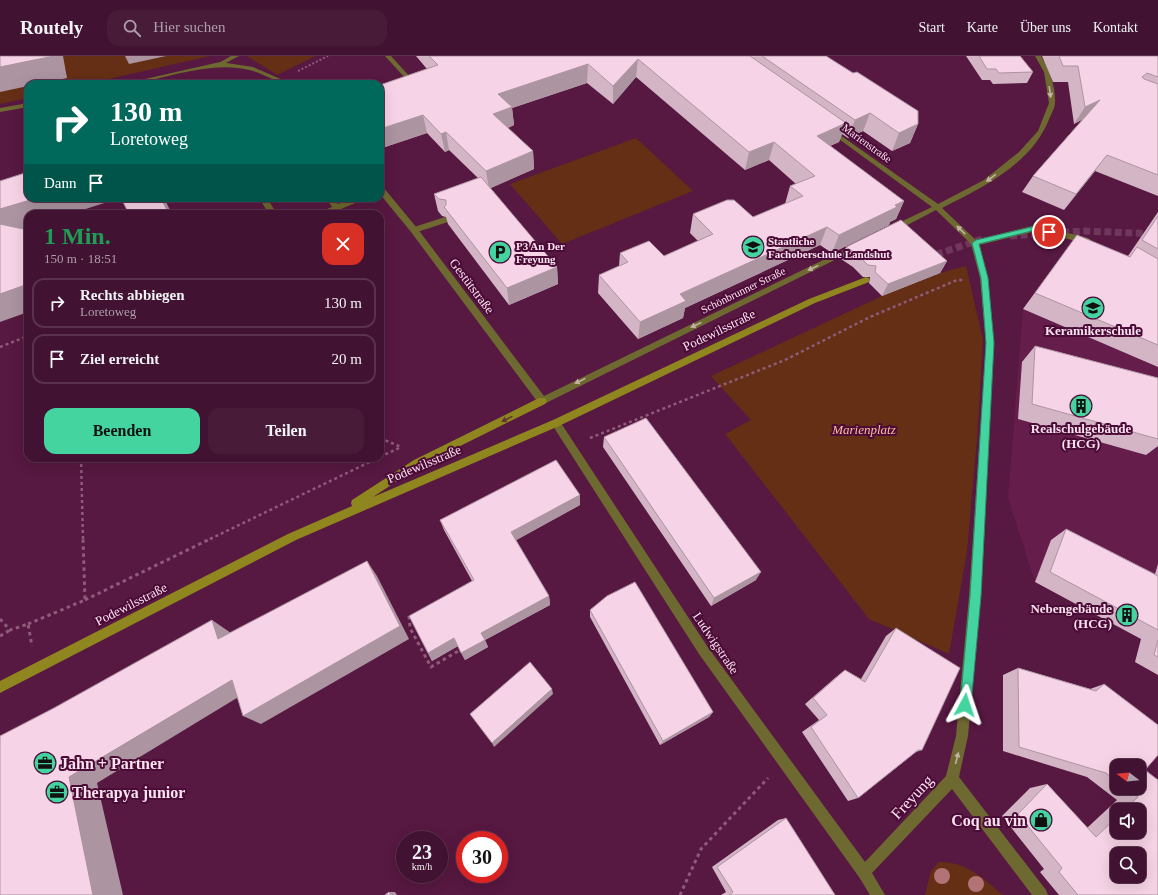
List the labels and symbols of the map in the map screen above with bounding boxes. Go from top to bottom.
one-way arrow [1047,86,1053,98]
street label: Marienstraße [840,121,894,165]
one-way arrow [986,174,997,183]
pin [1032,215,1066,249]
one-way arrow [956,225,967,234]
school or university icon: Staatliche Fachoberschule Landshut [740,234,766,260]
place label: Staatliche Fachoberschule Landshut [768,235,890,260]
parking icon: P3 An Der Freyung [487,239,513,265]
place label: P3 An Der Freyung [516,240,565,265]
street label: Gestütstraße [446,256,498,317]
street label: Schönbrunner Straße [699,264,787,316]
one-way arrow [808,265,819,271]
school or university icon: Keramikerschule [1080,295,1106,321]
street label: Podewilsstraße [680,306,758,354]
one-way arrow [691,322,702,328]
place label: Keramikerschule [1045,323,1141,338]
one-way arrow [574,378,585,385]
building icon: Realschulgebäude (HCG) [1068,393,1094,419]
one-way arrow [501,415,512,422]
place label: Realschulgebäude (HCG) [1031,421,1131,451]
park label: Marienplatz [831,422,896,437]
street label: Podewilsstraße [385,442,463,486]
street label: Podewilsstraße [93,579,170,629]
place label: Nebengebäude (HCG) [1030,601,1112,631]
building icon: Nebengebäude (HCG) [1114,602,1140,628]
street label: Ludwigstraße [690,609,742,677]
position arrow [944,684,986,726]
office icon: Jahn + Partner [32,750,58,776]
one-way arrow [954,752,960,764]
place label: Jahn + Partner [60,755,164,772]
north arrow [1110,759,1146,795]
street label: Freyung [888,772,937,823]
office icon: Therapya junior [44,779,70,805]
place label: Therapya junior [72,784,185,802]
shop icon: Coq au vin [1028,807,1054,833]
place label: Coq au vin [951,812,1026,830]
speed limit sign: 30 [456,831,508,883]

